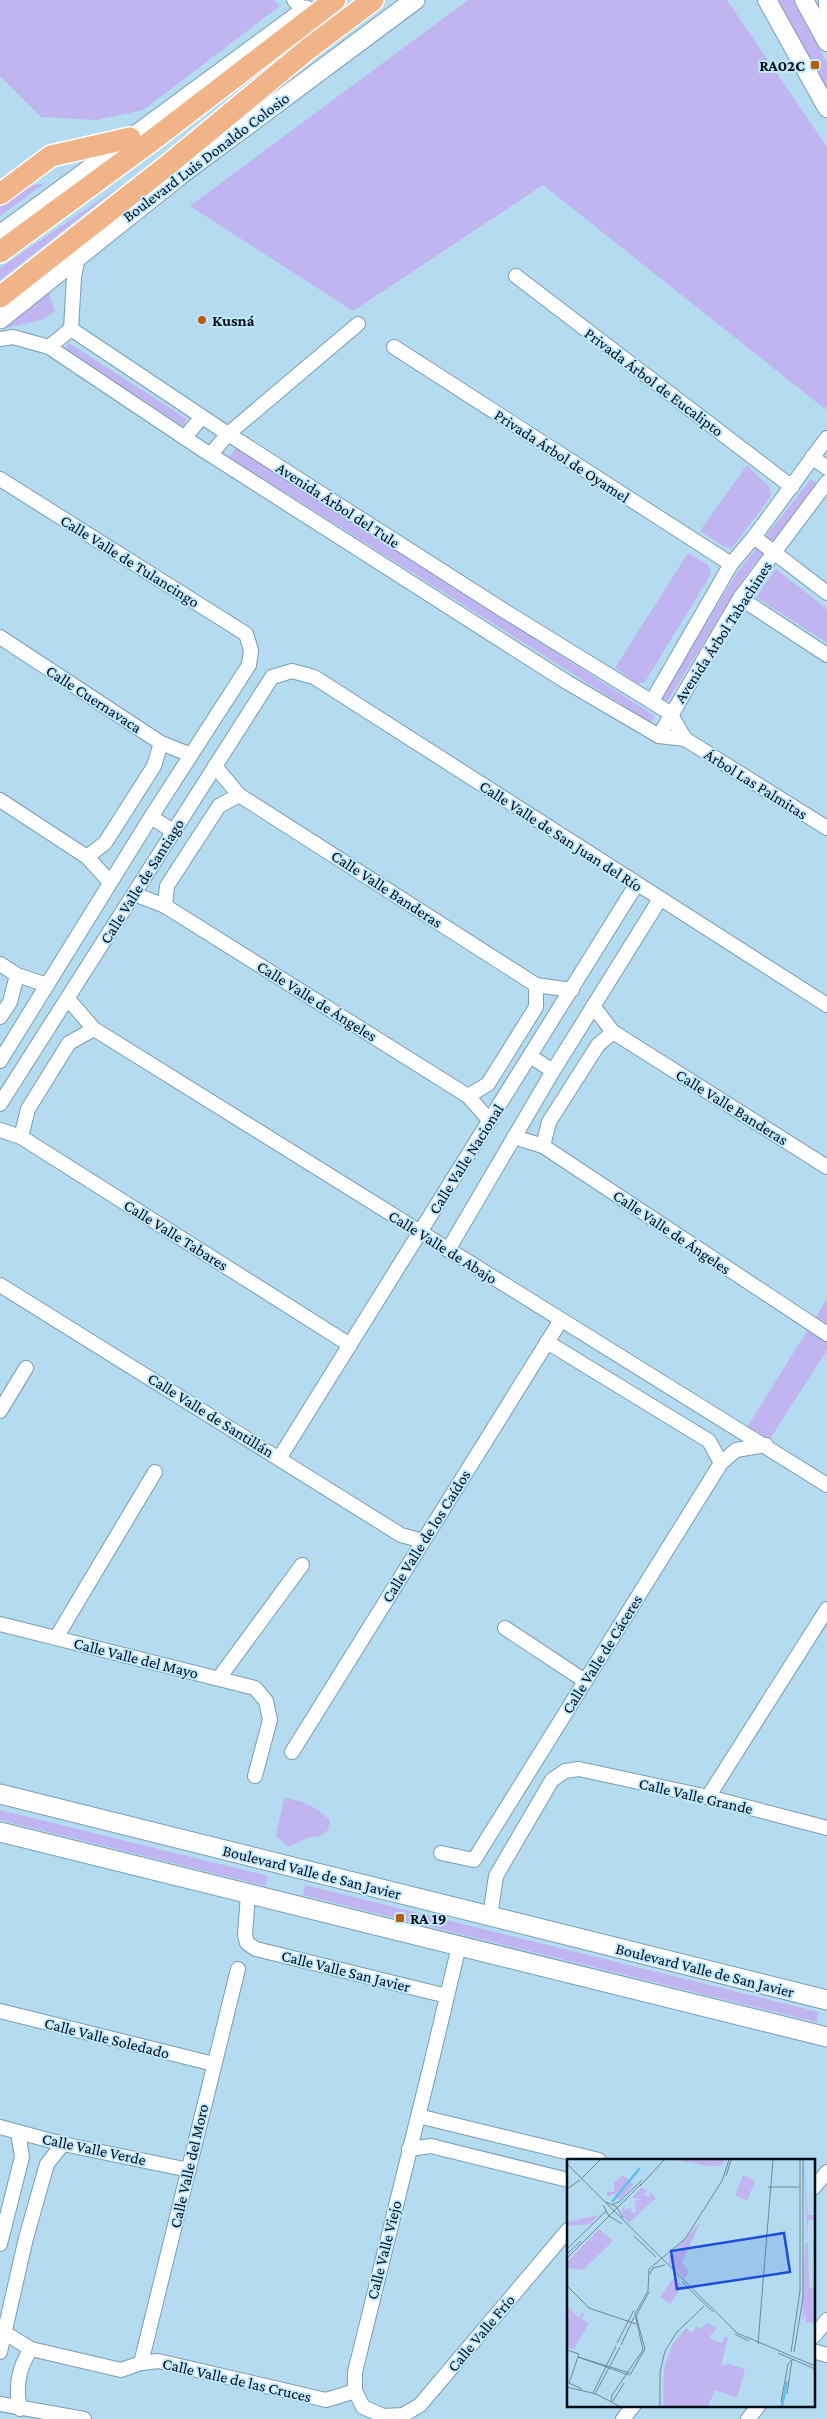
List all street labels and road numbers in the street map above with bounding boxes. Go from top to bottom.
street label: Boulevard Luis Donaldo Colosio [120,89,292,225]
street label: Privada Árbol de Eucalipto [581,324,727,440]
street label: Privada Árbol de Oyamel [491,406,633,507]
street label: Avenida Árbol del Tule [273,459,403,551]
street label: Calle Valle de Tulancingo [57,511,203,612]
street label: Avenida Árbol Tabachines [671,558,775,706]
street label: Calle Cuernavaca [43,662,145,737]
street label: Árbol Las Palmitas [701,746,811,822]
street label: Calle Valle de San Juan del Río [476,777,645,896]
street label: Calle Valle de Santiago [97,815,188,947]
street label: Calle Valle Banderas [328,847,446,931]
street label: Calle Valle de Ángeles [254,957,380,1046]
street label: Calle Valle Banderas [673,1066,791,1148]
street label: Calle Valle Nacional [425,1101,507,1217]
street label: Calle Valle de Ángeles [610,1186,734,1278]
street label: Calle Valle Tabares [121,1196,231,1274]
street label: Calle Valle de Abajo [385,1207,500,1288]
street label: Calle Valle de Santillán [145,1369,277,1461]
street label: Calle Valle de los Caídos [378,1467,474,1605]
street label: Calle Valle de Cáceres [559,1591,645,1717]
street label: Calle Valle del Mayo [72,1634,200,1683]
street label: Calle Valle Grande [637,1775,755,1817]
street label: Boulevard Valle de San Javier [221,1842,403,1903]
street label: Boulevard Valle de San Javier [614,1940,796,2001]
street label: Calle Valle San Javier [280,1947,413,1996]
street label: Calle Valle Soledado [43,2014,171,2062]
street label: Calle Valle del Moro [166,2102,212,2230]
street label: Calle Valle Verde [41,2130,147,2168]
street label: Calle Valle Viejo [363,2199,406,2302]
street label: Calle Valle Frío [444,2291,518,2375]
street label: Calle Valle de las Cruces [161,2355,313,2405]

